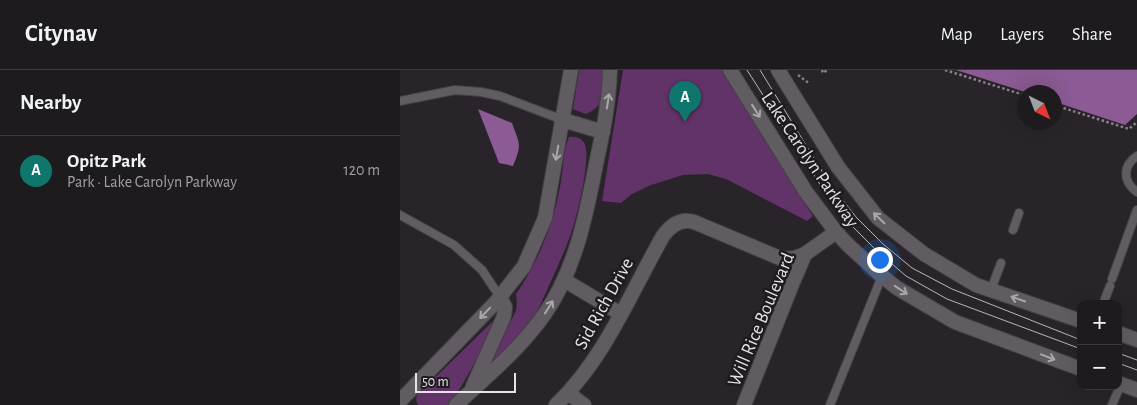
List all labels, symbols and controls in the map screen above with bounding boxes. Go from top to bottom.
text: Citynav [25,22,97,46]
text: Map [941,26,972,44]
text: Layers [1000,26,1044,44]
text: Share [1072,26,1112,44]
pin: A [669,81,701,122]
north arrow [1017,85,1062,130]
street label: Lake Carolyn Parkway [758,89,862,231]
text: Nearby [20,92,81,113]
one-way arrow [603,93,613,109]
one-way arrow [751,104,761,118]
one-way arrow [552,144,562,160]
text: Opitz Park [67,152,146,171]
text: A [31,162,41,178]
text: 120 m [343,162,380,178]
text: Park · Lake Carolyn Parkway [67,174,237,190]
one-way arrow [873,212,885,224]
your location [867,247,893,273]
street label: Will Rice Boulevard [725,250,798,389]
street label: Sid Rich Drive [571,255,637,353]
one-way arrow [894,285,908,295]
one-way arrow [1011,294,1026,303]
one-way arrow [545,300,555,314]
map controls [1077,300,1122,390]
button: + [1077,300,1122,345]
one-way arrow [479,307,491,320]
button: − [1077,345,1122,390]
one-way arrow [1040,353,1055,362]
scale bar [415,370,516,393]
text: 50 m [422,375,449,389]

